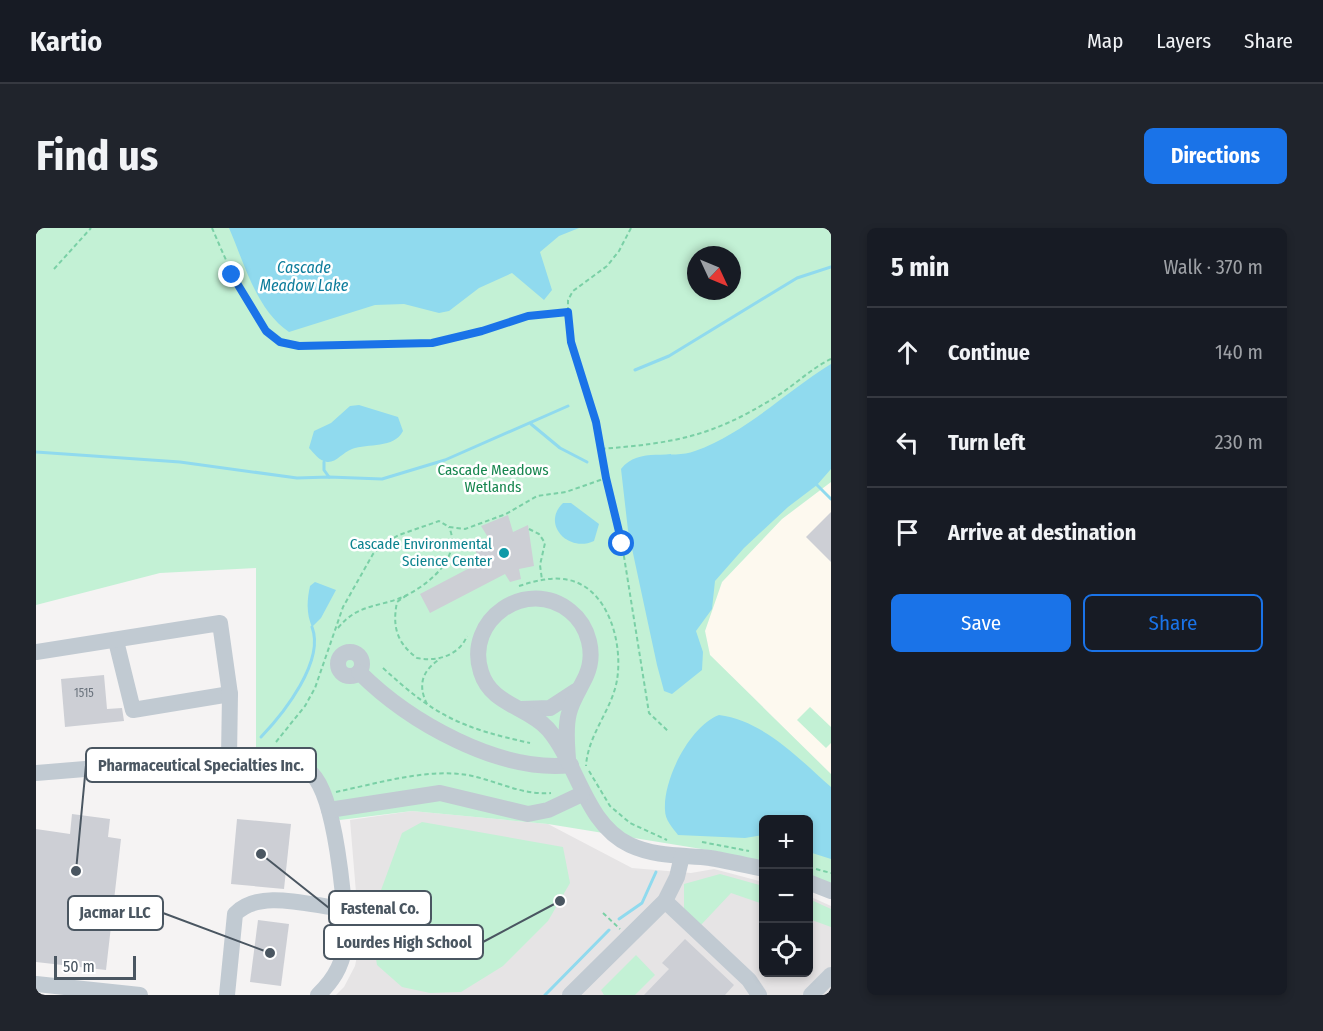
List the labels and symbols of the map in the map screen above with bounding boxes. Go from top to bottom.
north arrow [687,246,741,300]
water label: Cascade Meadow Lake [260,258,349,295]
route end [218,261,244,287]
park label: Cascade Meadows Wetlands [437,461,549,496]
route start [608,530,634,556]
place label: Cascade Environmental Science Center [350,535,493,570]
marker: Cascade Environmental Science Center [497,546,511,560]
house number: 1515 [74,686,94,700]
callout: Pharmaceutical Specialties Inc. [86,748,316,782]
text: Pharmaceutical Specialties Inc. [98,756,304,775]
callout: Fastenal Co. [329,891,431,925]
callout: Jacmar LLC [68,896,163,930]
text: Fastenal Co. [341,899,420,918]
text: Jacmar LLC [78,903,151,922]
callout: Lourdes High School [324,925,483,959]
text: Lourdes High School [336,933,472,952]
scale bar [54,953,136,980]

